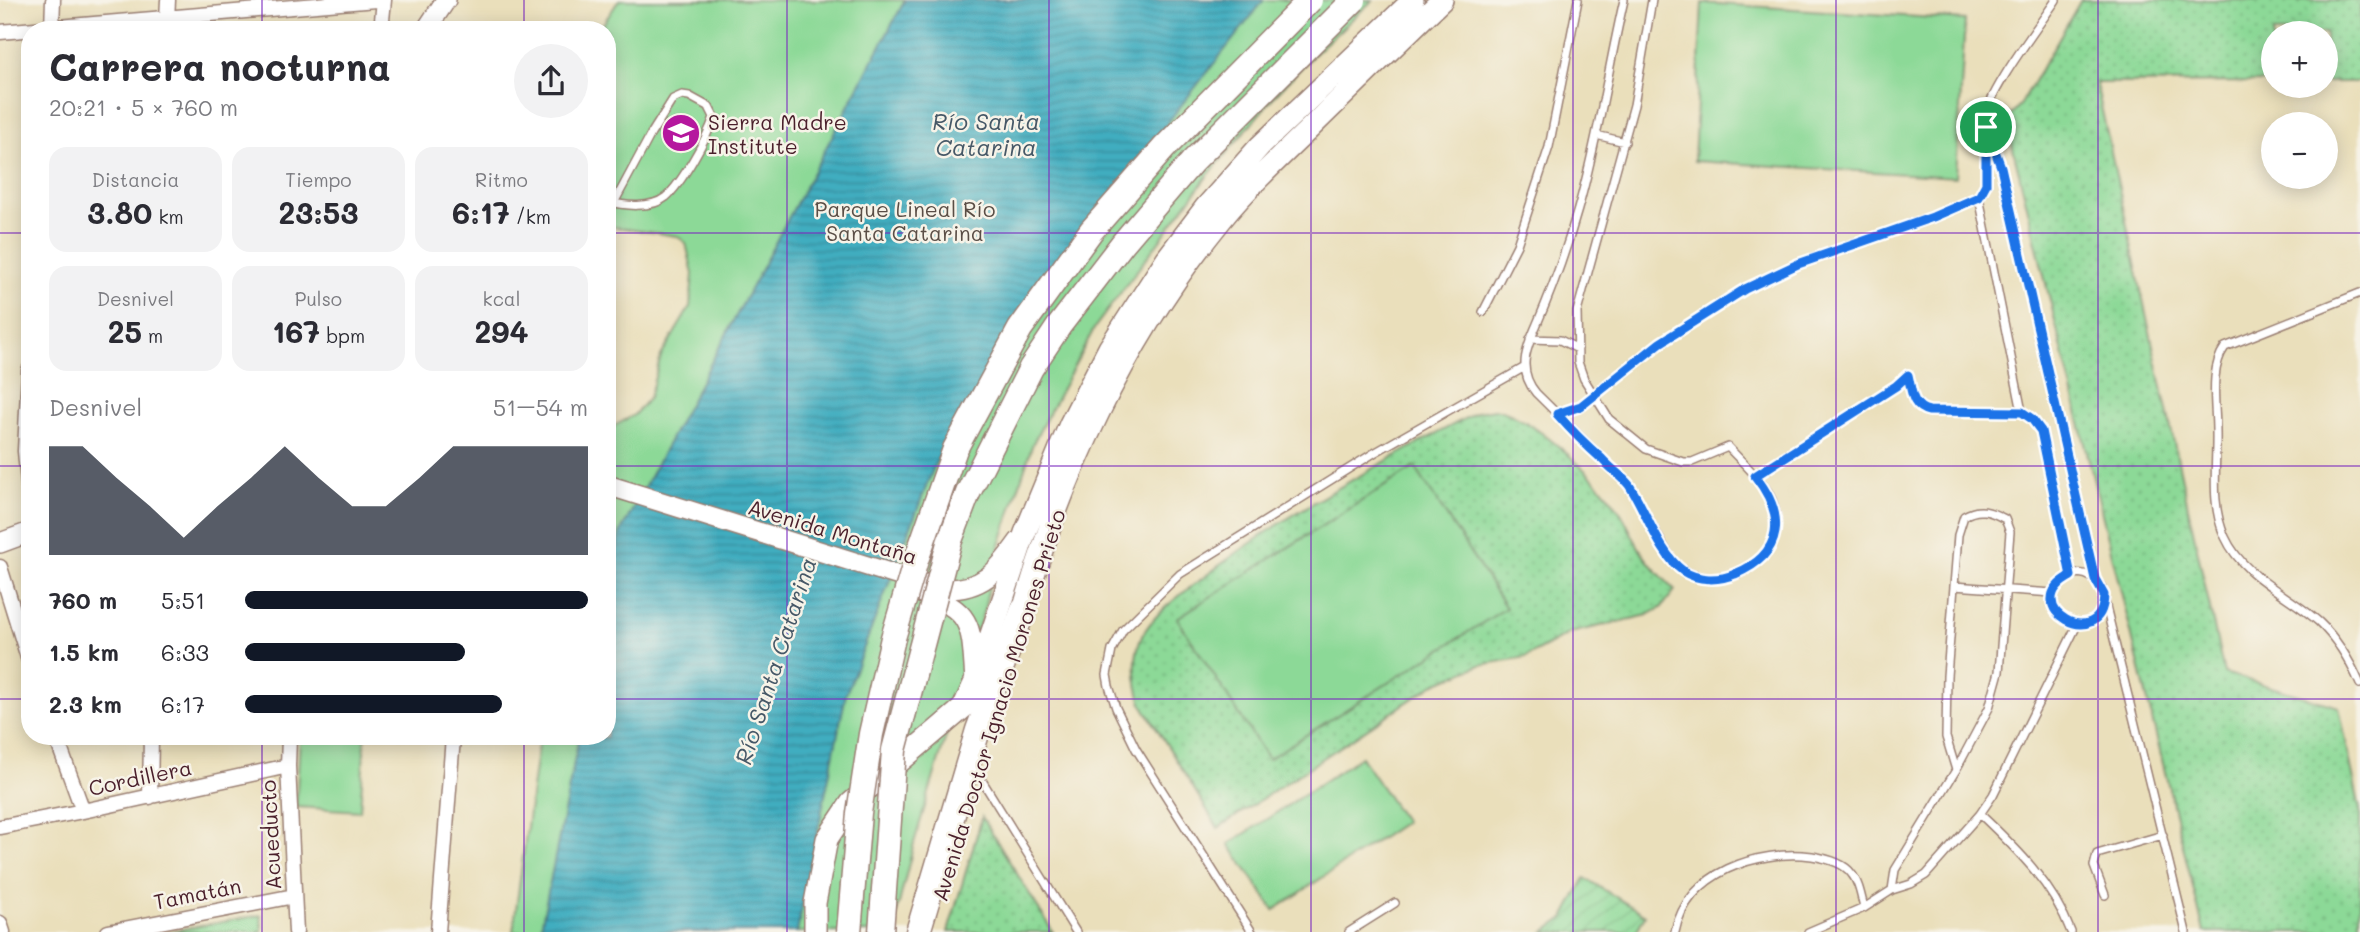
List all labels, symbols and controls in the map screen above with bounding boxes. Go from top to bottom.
map controls [2261,21,2338,189]
button: + [2261,21,2338,98]
text: Carrera nocturna [49,41,391,91]
button: share [514,44,588,118]
text: 20:21 · 5 × 760 m [49,92,238,122]
pin [1956,97,2016,157]
water label: Río Santa Catarina [932,106,1040,162]
place label: Sierra Madre Institute [708,108,847,159]
icon: arrive [1967,108,2005,146]
school or university icon: Sierra Madre Institute [660,112,702,154]
button: − [2261,112,2338,189]
text: Distancia [92,167,179,192]
text: Tiempo [285,167,352,192]
text: Ritmo [475,167,528,192]
text: 3.80 [87,192,152,232]
text: 23:53 [279,192,358,232]
text: 6:17 [452,192,510,232]
park label: Parque Lineal Río Santa Catarina [815,195,995,246]
text: km [152,204,184,229]
text: /km [510,204,551,229]
text: Desnivel [97,286,174,311]
text: Pulso [295,286,342,311]
text: kcal [483,286,520,311]
text: 25 [108,311,142,351]
text: 167 [272,311,320,351]
text: 294 [475,311,528,351]
text: m [142,323,163,348]
text: bpm [320,323,365,348]
text: Desnivel [49,392,142,422]
text: 51–54 m [493,392,588,422]
street label: Avenida Montaña [745,492,921,570]
street label: Avenida Doctor Ignacio Morones Prieto [925,506,1071,904]
water label: Río Santa Catarina [727,554,823,768]
text: 760 m [49,585,117,615]
text: 5:51 [161,585,205,615]
text: 1.5 km [49,637,119,667]
text: 6:33 [161,637,209,667]
text: 2.3 km [49,689,122,719]
text: 6:17 [161,689,205,719]
street label: Cordillera [86,753,194,801]
street label: Acueducto [254,779,286,891]
street label: Tamatán [151,871,243,915]

